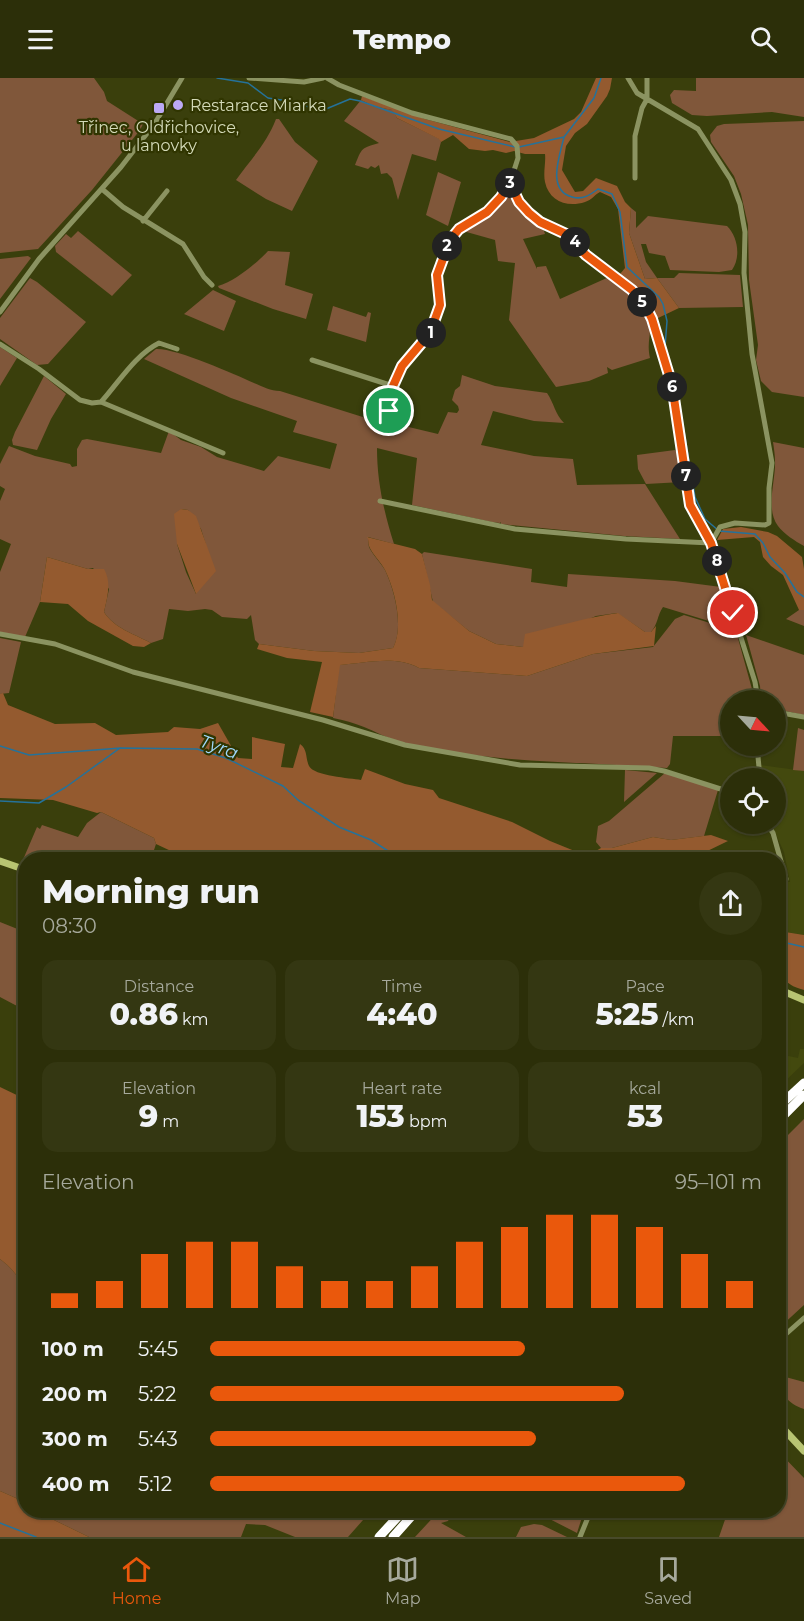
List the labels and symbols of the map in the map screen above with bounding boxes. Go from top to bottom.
place label: Restarace Miarka [190,96,327,115]
marker: Restarace Miarka [171,98,185,112]
marker: Třinec, Oldřichovice, u lanovky [152,101,166,115]
place label: Třinec, Oldřichovice, u lanovky [79,118,239,155]
pin: 3 [495,168,525,198]
pin: 4 [560,227,590,257]
pin: 2 [432,231,462,261]
pin: 5 [627,287,657,317]
pin: 1 [416,318,446,348]
pin: 6 [657,372,687,402]
pin [363,385,414,436]
pin: 7 [671,461,701,491]
pin: 8 [702,546,732,576]
pin [707,587,758,638]
north arrow [720,690,786,756]
water label: Tyra [197,730,241,764]

